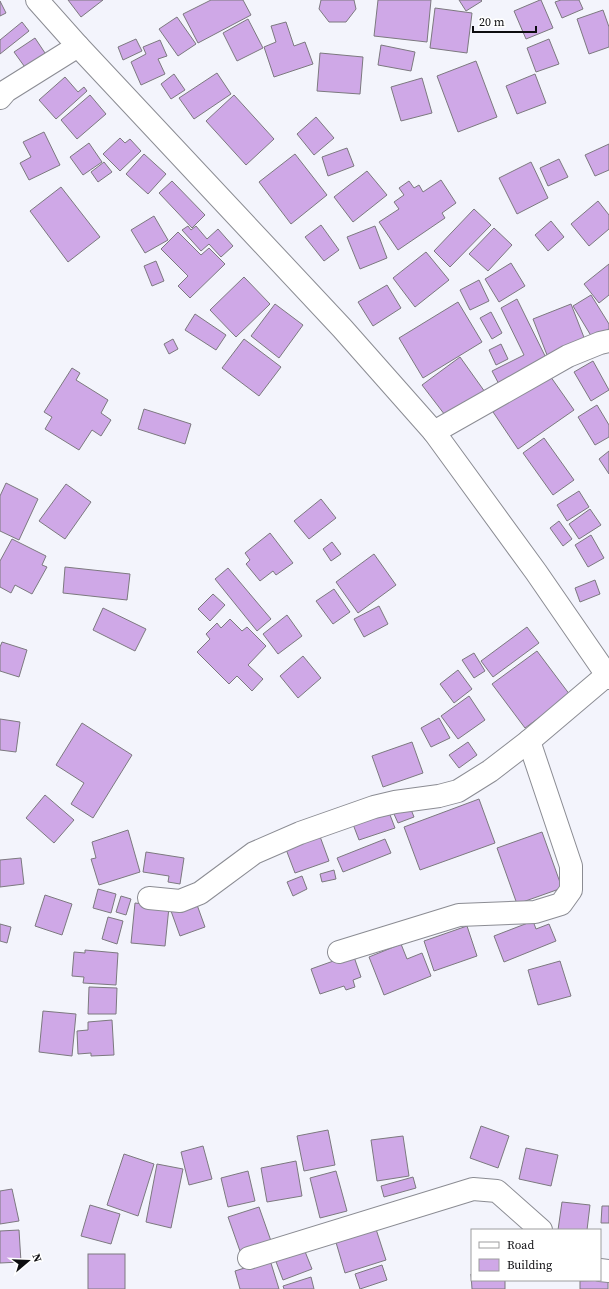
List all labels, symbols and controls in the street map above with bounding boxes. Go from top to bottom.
scale bar [473,8,536,34]
text: 20 m [479,14,505,30]
legend [471,1229,601,1281]
text: Road [507,1237,534,1253]
north arrow [8,1241,48,1281]
text: N [29,1252,45,1264]
text: Building [507,1257,552,1273]

